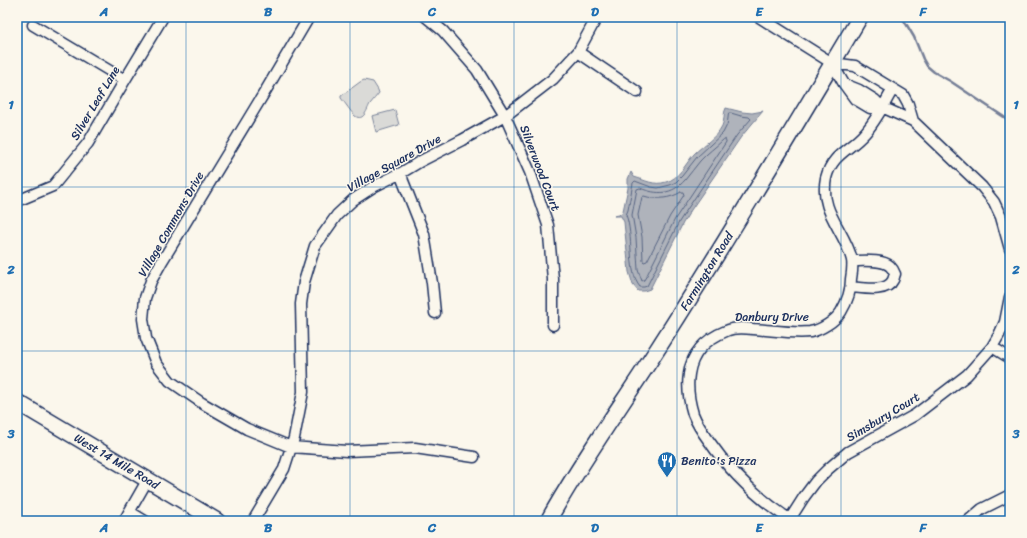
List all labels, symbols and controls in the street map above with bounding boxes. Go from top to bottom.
text: A [99,0,108,23]
text: B [264,0,273,23]
text: C [427,0,437,23]
text: D [591,0,599,23]
text: E [755,0,764,23]
text: F [918,0,927,23]
street label: Silver Leaf Lane [64,61,126,145]
text: 1 [8,93,14,116]
text: 1 [1013,93,1019,116]
street label: Silverwood Court [513,122,567,214]
street label: Village Square Drive [343,128,445,198]
street label: Village Commons Drive [132,167,210,281]
street label: Farmington Road [674,226,740,315]
text: 2 [6,258,15,281]
text: 2 [1011,258,1020,281]
street label: Danbury Drive [735,306,809,328]
street label: Simsbury Court [842,386,924,448]
text: 3 [6,422,15,445]
text: 3 [1011,422,1020,445]
street label: West 14 Mile Road [70,427,164,496]
restaurant icon: Benito's Pizza [656,450,678,478]
place label: Benito's Pizza [681,450,757,472]
text: A [99,516,108,538]
text: B [264,516,273,538]
text: C [427,516,437,538]
text: D [591,516,599,538]
text: E [755,516,764,538]
text: F [918,516,927,538]

